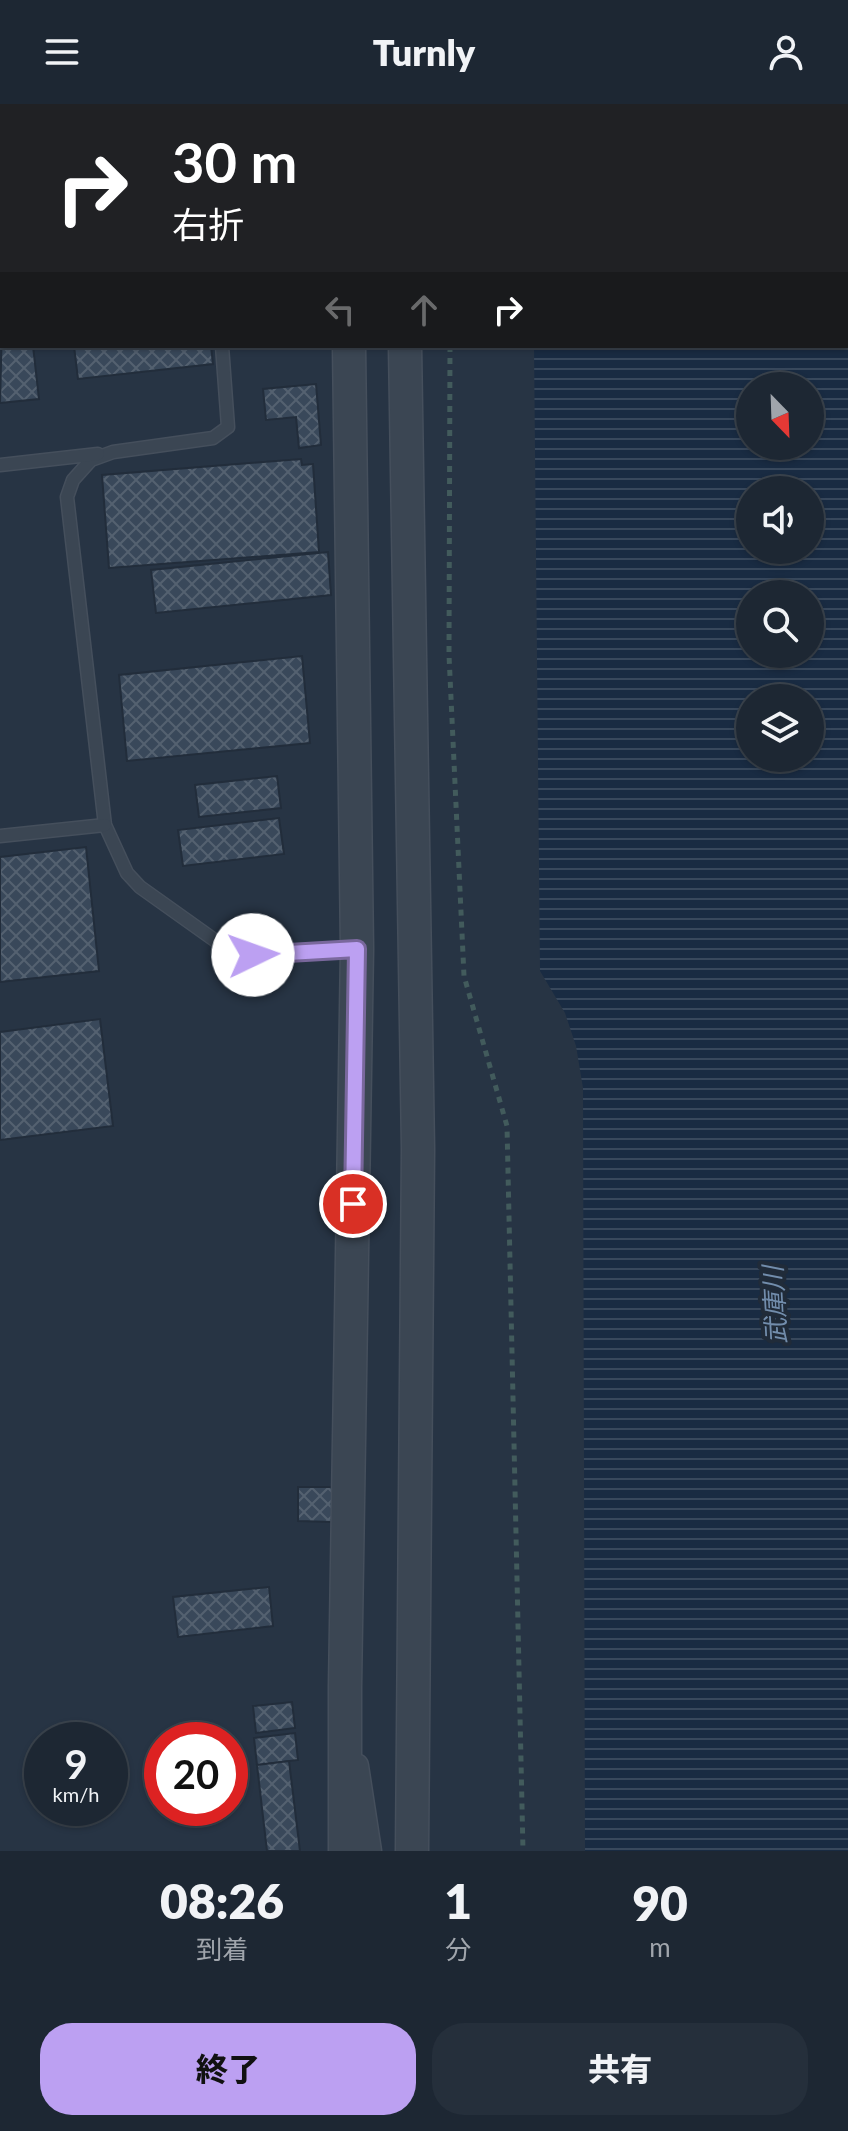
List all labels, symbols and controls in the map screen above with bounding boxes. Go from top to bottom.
icon: menu [40,30,84,74]
text: Turnly [373,30,475,74]
icon: person [764,30,808,74]
text: 30 m [172,128,297,195]
icon: right [40,136,144,240]
text: 右折 [172,202,244,246]
icon: left [318,288,362,332]
icon: ahead [402,288,446,332]
icon: right [486,288,530,332]
north arrow [736,372,824,460]
map controls [736,372,824,772]
button: sound [736,476,824,564]
button: search [736,580,824,668]
button: layers [736,684,824,772]
position arrow [211,913,295,997]
pin [319,1170,387,1238]
icon: arrive [331,1182,375,1226]
water label: 武庫川 [756,1262,792,1345]
speed limit sign: 20 [144,1722,248,1826]
text: 9 [64,1740,88,1788]
text: km/h [53,1782,99,1806]
text: 08:26 [160,1872,284,1929]
text: 1 [444,1872,472,1929]
text: 90 [632,1874,688,1931]
text: m [649,1931,671,1963]
text: 到着 [196,1933,248,1965]
text: 分 [445,1933,471,1965]
button: 終了 [40,2023,416,2115]
button: 共有 [432,2023,808,2115]

